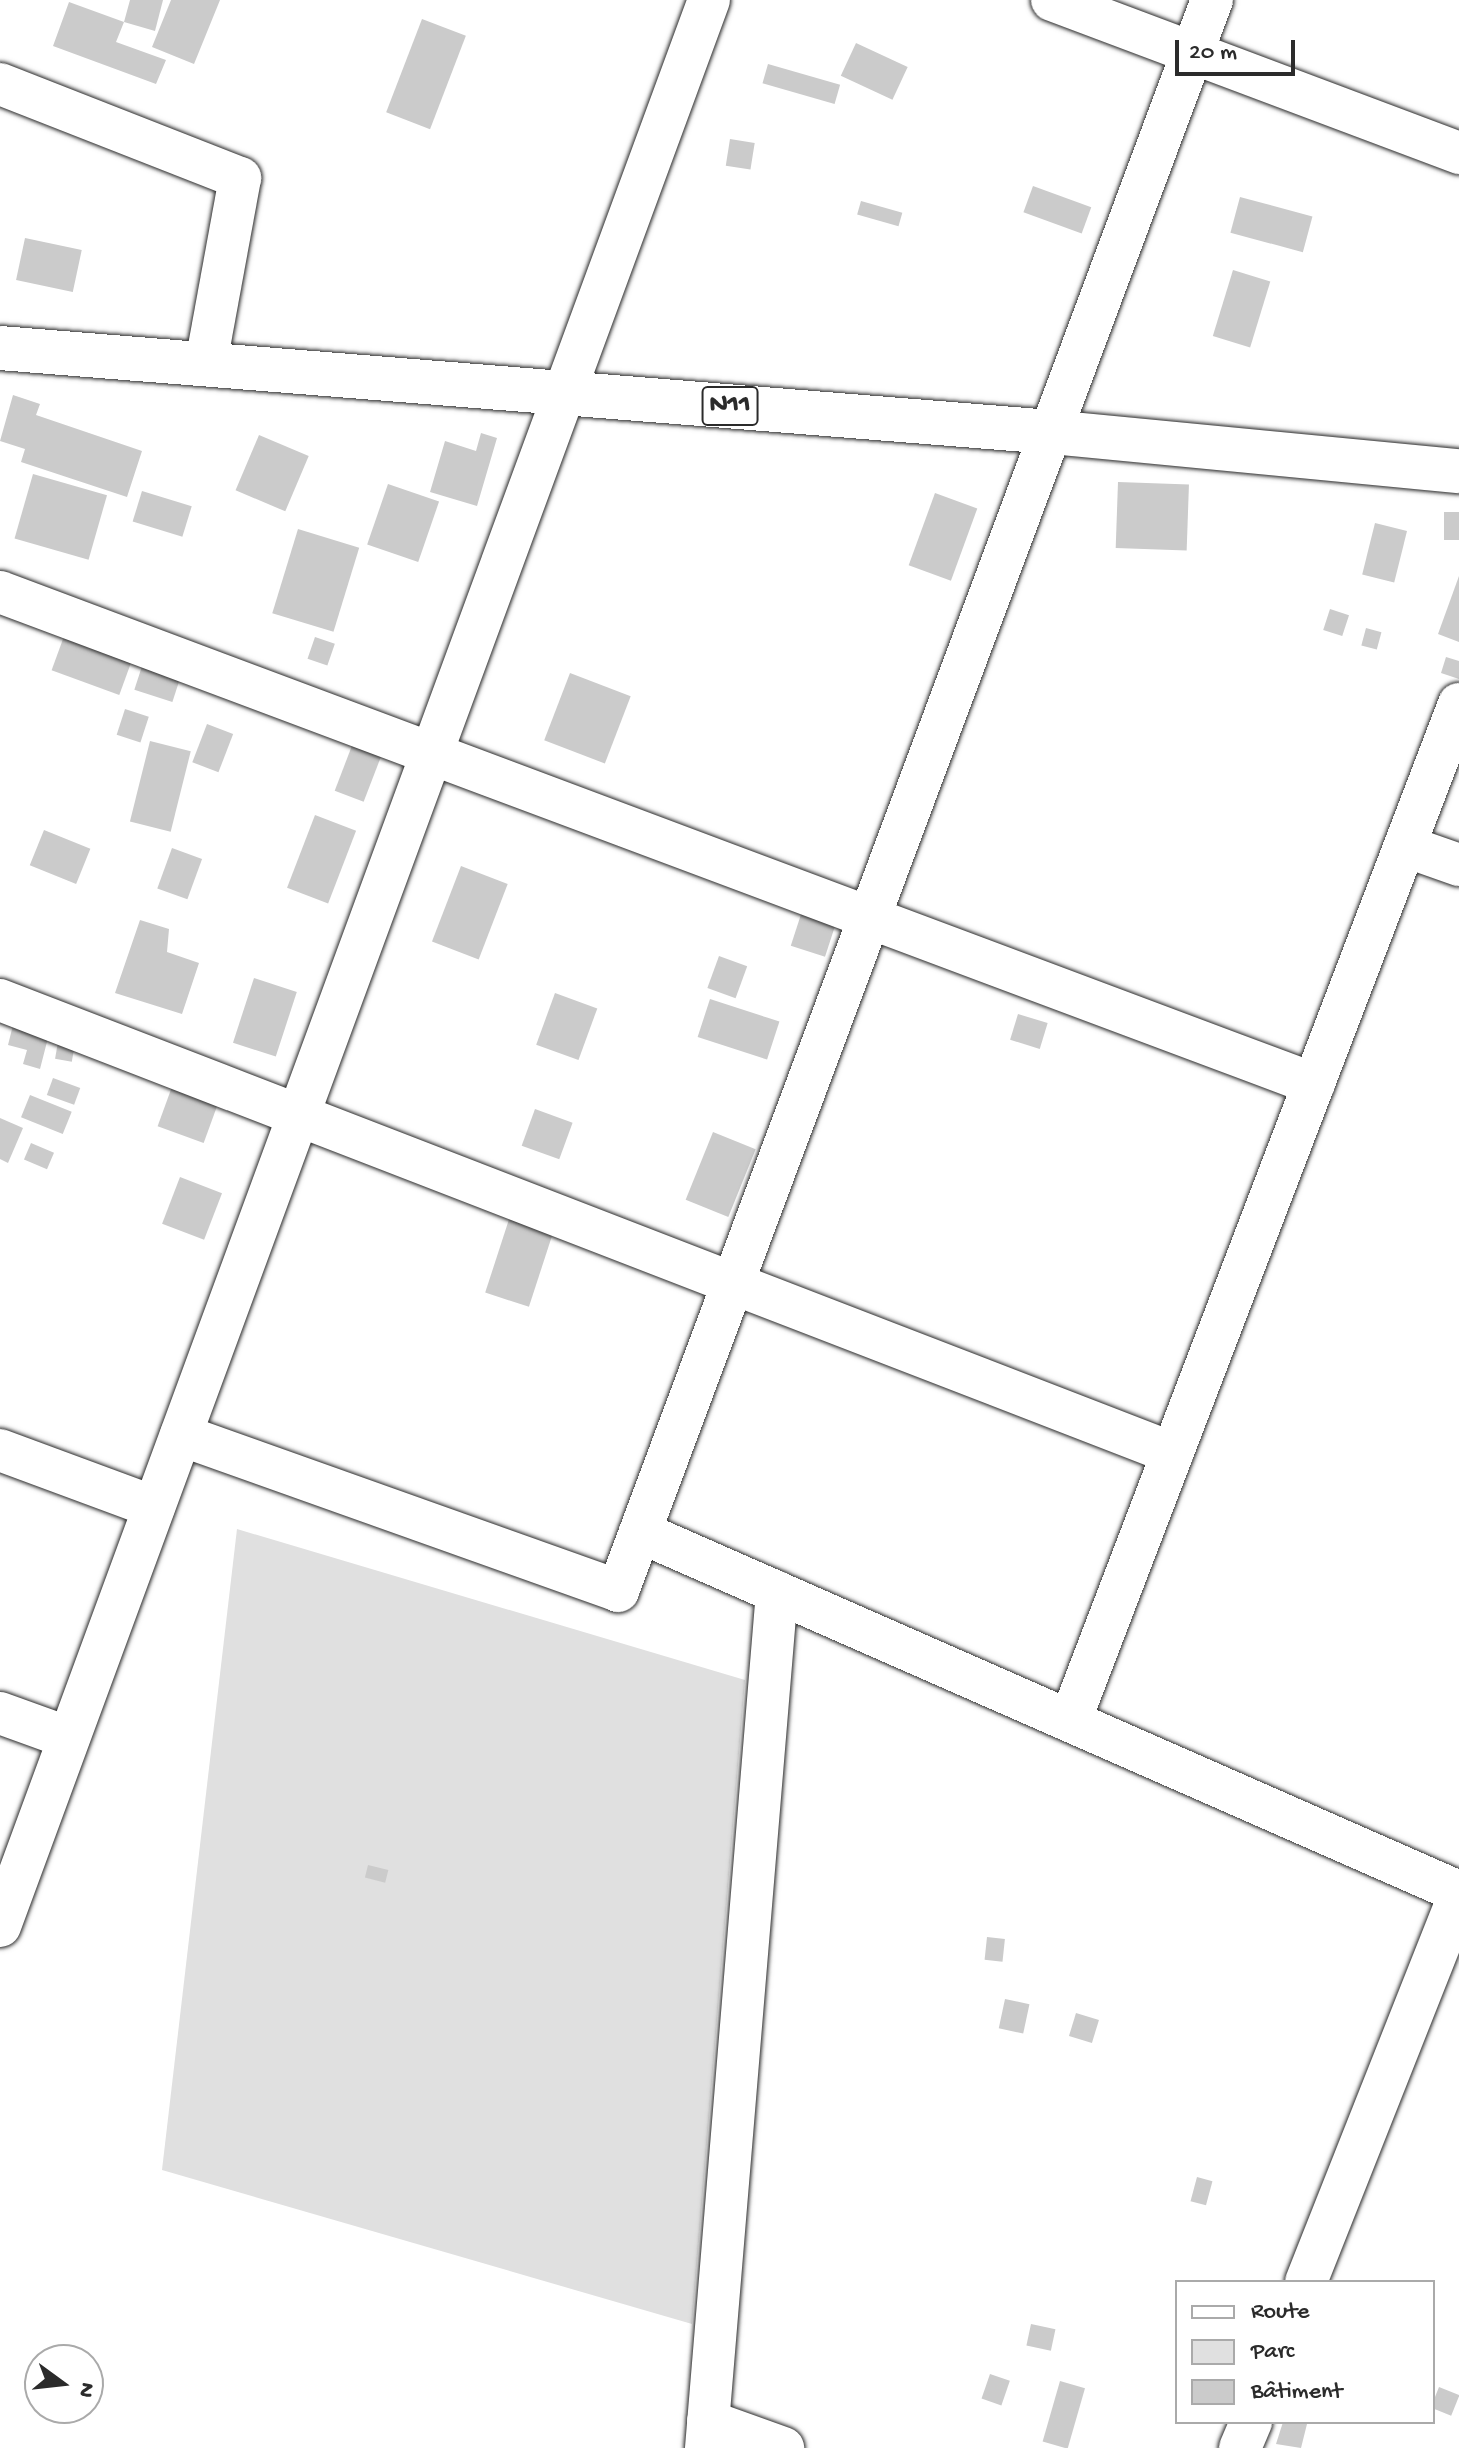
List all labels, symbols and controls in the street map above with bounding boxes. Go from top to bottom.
scale bar [1179,24,1299,74]
text: 20 m [1189,39,1237,68]
road number: N11 [700,382,760,430]
legend [1175,2280,1435,2424]
text: Route [1251,2298,1309,2327]
text: Parc [1251,2338,1294,2367]
north arrow [24,2344,104,2424]
text: Bâtiment [1251,2378,1342,2407]
text: N [71,2379,100,2400]

